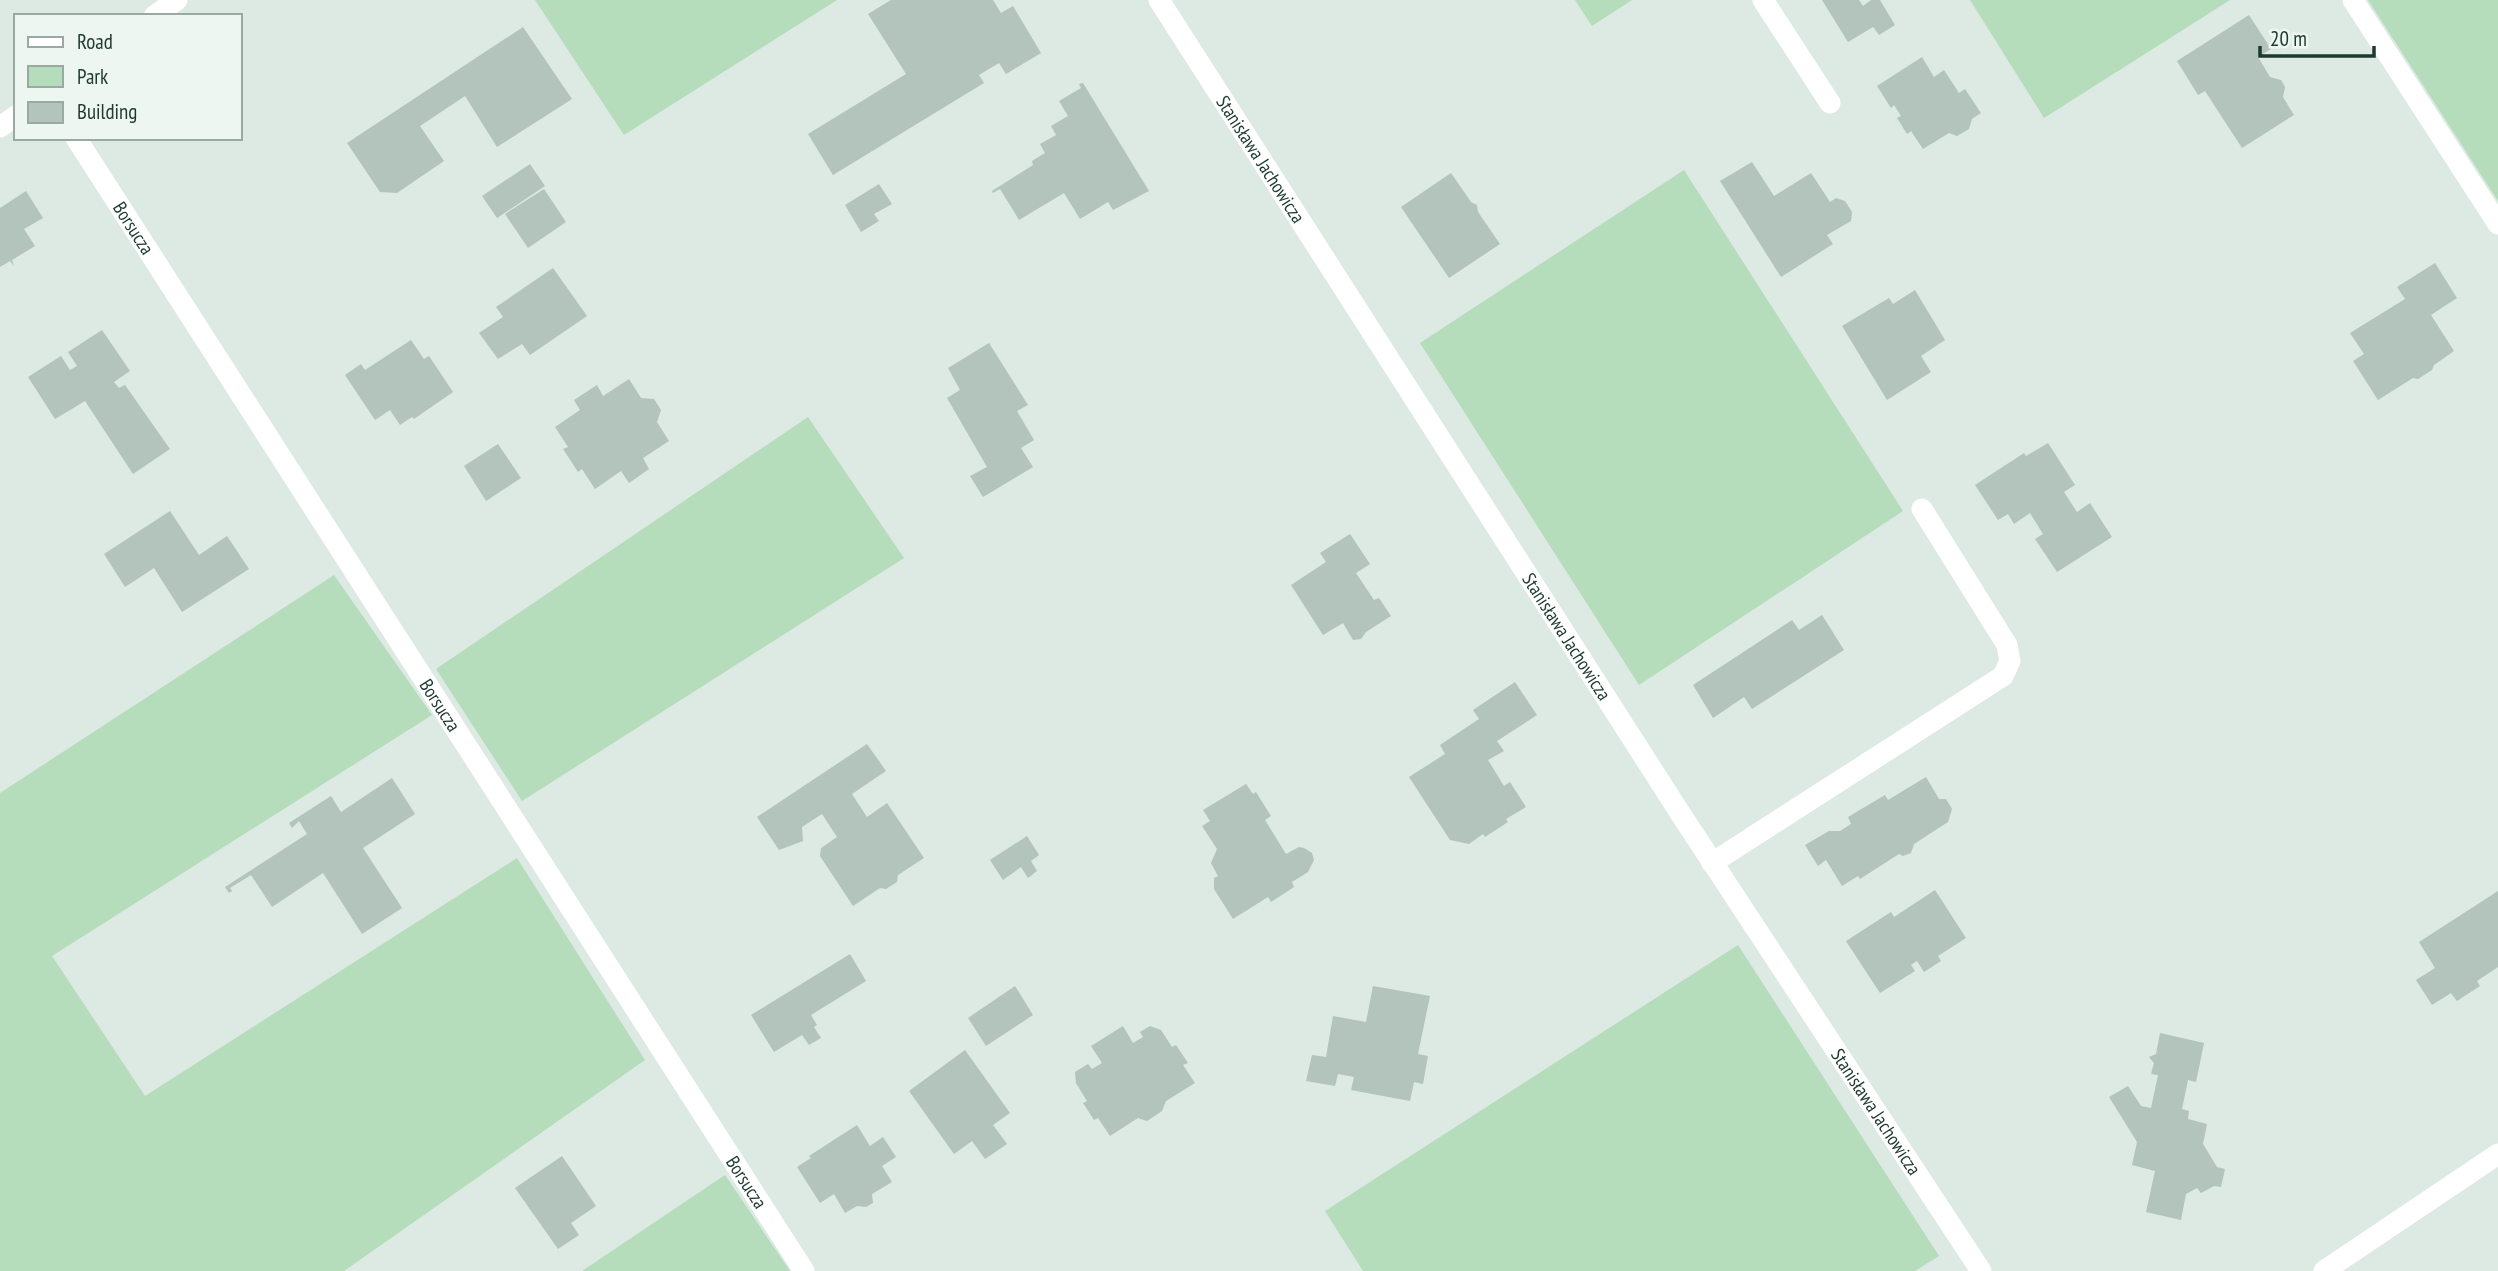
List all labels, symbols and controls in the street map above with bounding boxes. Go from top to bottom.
legend [14,14,242,140]
scale bar [2260,14,2374,58]
text: 20 m [2270,25,2307,52]
text: Road [77,28,113,55]
text: Park [77,63,108,90]
street label: Stanisława Jachowicza [1211,91,1311,227]
text: Building [77,98,137,125]
street label: Borsucza [108,197,160,259]
street label: Stanisława Jachowicza [1517,568,1617,705]
street label: Borsucza [415,674,466,736]
street label: Stanisława Jachowicza [1826,1044,1927,1179]
street label: Borsucza [721,1151,773,1213]

